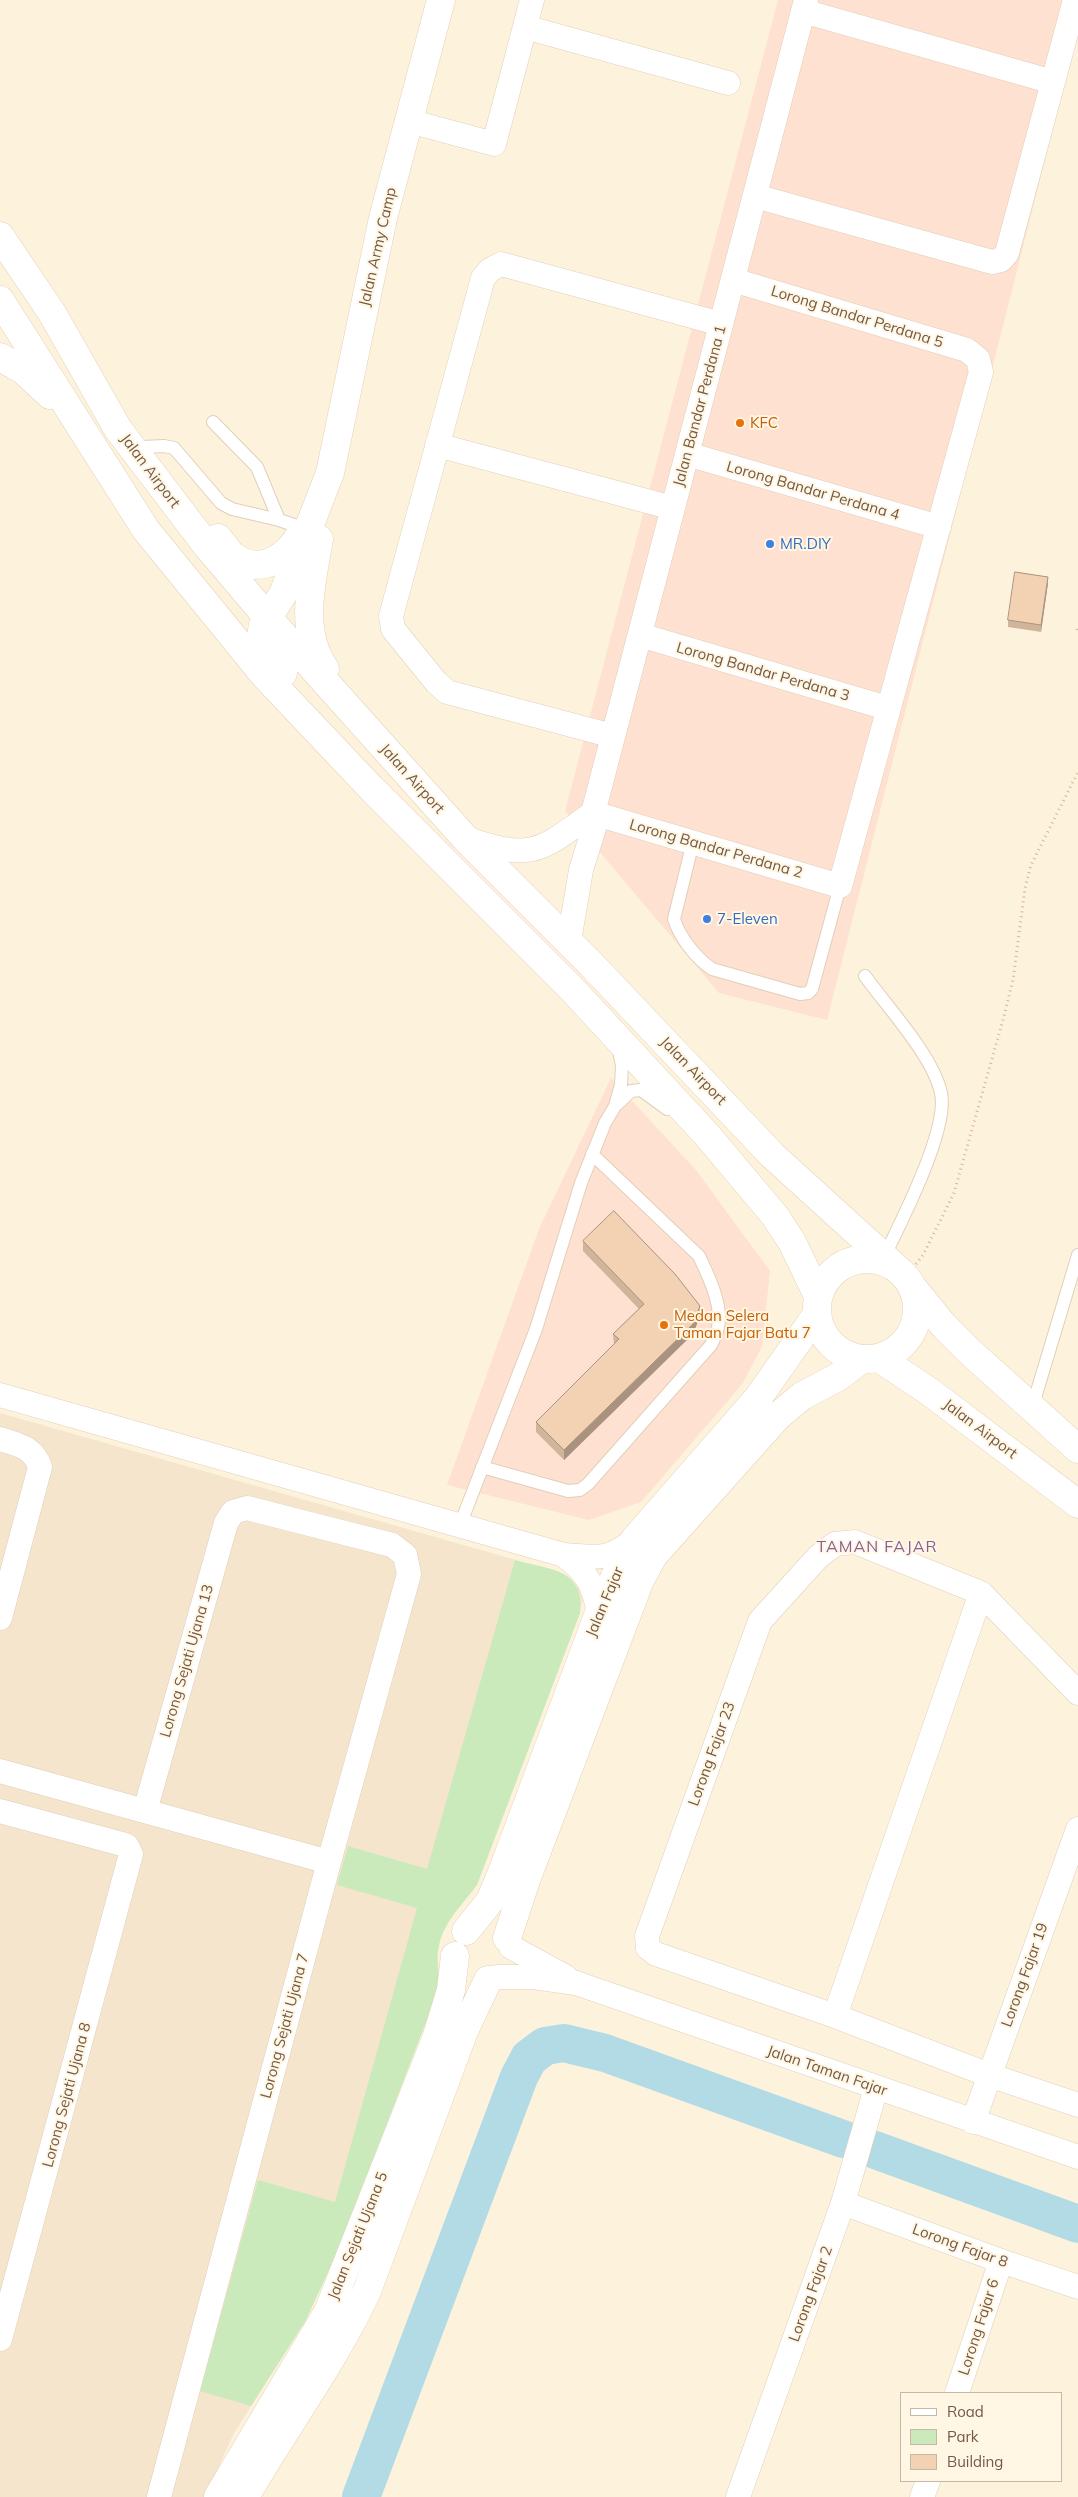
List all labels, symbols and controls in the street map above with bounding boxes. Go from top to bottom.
street label: Jalan Army Camp [356,186,400,308]
street label: Lorong Bandar Perdana 5 [769,282,945,352]
street label: Jalan Bandar Perdana 1 [670,323,730,489]
place label: KFC [750,414,778,432]
marker: KFC [734,417,746,429]
street label: Jalan Airport [116,430,184,512]
street label: Lorong Bandar Perdana 4 [724,458,902,524]
place label: MR.DIY [780,535,831,553]
marker: MR.DIY [764,538,776,550]
street label: Lorong Bandar Perdana 3 [674,639,852,705]
street label: Jalan Airport [376,740,448,818]
street label: Lorong Bandar Perdana 2 [627,816,805,882]
place label: 7-Eleven [717,910,778,928]
marker: 7-Eleven [701,913,713,925]
street label: Jalan Airport [656,1033,730,1109]
place label: Medan Selera Taman Fajar Batu 7 [674,1307,811,1342]
marker: Medan Selera Taman Fajar Batu 7 [658,1319,670,1331]
street label: Jalan Airport [939,1395,1021,1463]
district label: TAMAN FAJAR [815,1537,939,1557]
street label: Jalan Fajar [582,1564,628,1640]
street label: Lorong Sejati Ujana 13 [157,1582,217,1740]
street label: Lorong Fajar 23 [685,1700,739,1808]
street label: Lorong Fajar 19 [998,1921,1052,2029]
street label: Lorong Sejati Ujana 7 [257,1952,313,2100]
street label: Lorong Sejati Ujana 8 [39,2021,95,2169]
street label: Jalan Taman Fajar [764,2042,890,2100]
street label: Jalan Sejati Ujana 5 [324,2169,392,2303]
street label: Lorong Fajar 8 [910,2220,1010,2272]
street label: Lorong Fajar 2 [785,2244,837,2344]
street label: Lorong Fajar 6 [955,2276,1003,2378]
legend [900,2392,1063,2482]
text: Road [947,2402,984,2421]
text: Park [947,2427,979,2446]
text: Building [947,2452,1003,2471]

